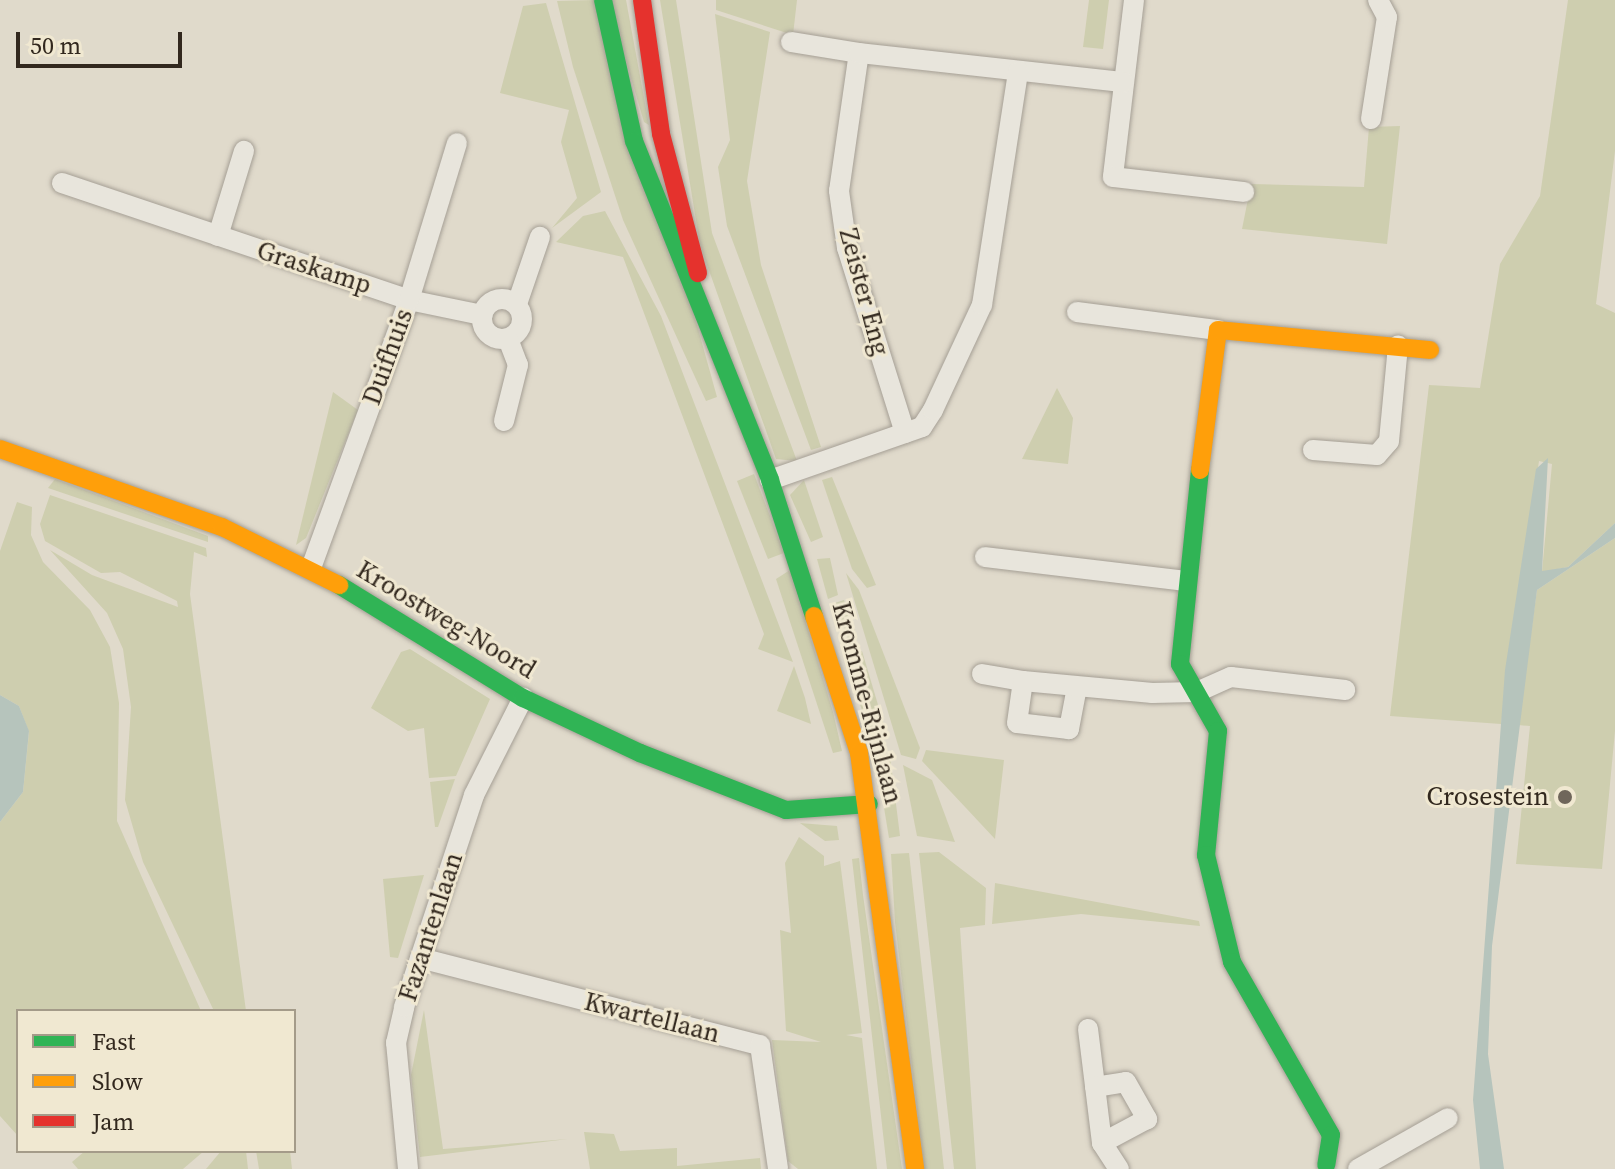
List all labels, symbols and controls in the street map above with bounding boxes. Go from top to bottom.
scale bar [20,16,186,66]
text: 50 m [30,29,81,62]
street label: Zeister Eng [832,225,896,359]
street label: Graskamp [253,235,375,301]
street label: Duifhuis [356,305,420,409]
street label: Kroostweg-Noord [351,554,541,686]
street label: Kromme-Rijnlaan [825,598,909,808]
place label: Crosestein [1427,781,1549,813]
marker: Crosestein [1556,788,1574,806]
street label: Fazantenlaan [392,849,470,1005]
street label: Kwartellaan [581,986,723,1050]
legend [16,1009,296,1153]
text: Fast [92,1025,135,1058]
text: Slow [92,1065,143,1098]
text: Jam [92,1105,134,1138]

